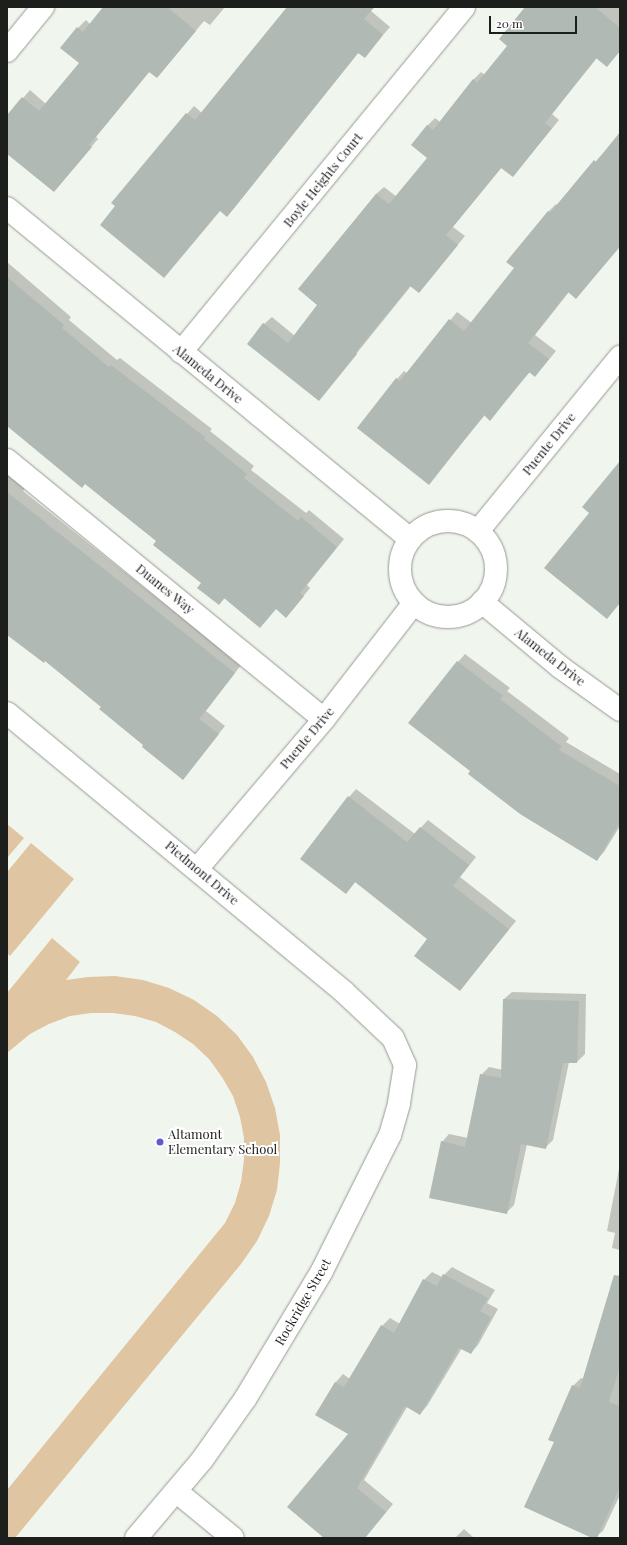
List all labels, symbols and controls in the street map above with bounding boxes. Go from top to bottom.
scale bar [491,8,579,34]
text: 20 m [496,15,523,31]
street label: Boyle Heights Court [280,130,366,230]
street label: Alameda Drive [170,341,246,407]
street label: Puente Drive [519,410,579,478]
street label: Duanes Way [133,561,197,617]
street label: Alameda Drive [511,625,589,689]
street label: Puente Drive [277,704,337,772]
street label: Piedmont Drive [162,838,242,908]
place label: Altamont Elementary School [168,1127,277,1158]
marker: Altamont Elementary School [155,1137,165,1147]
street label: Rockridge Street [272,1256,334,1348]

